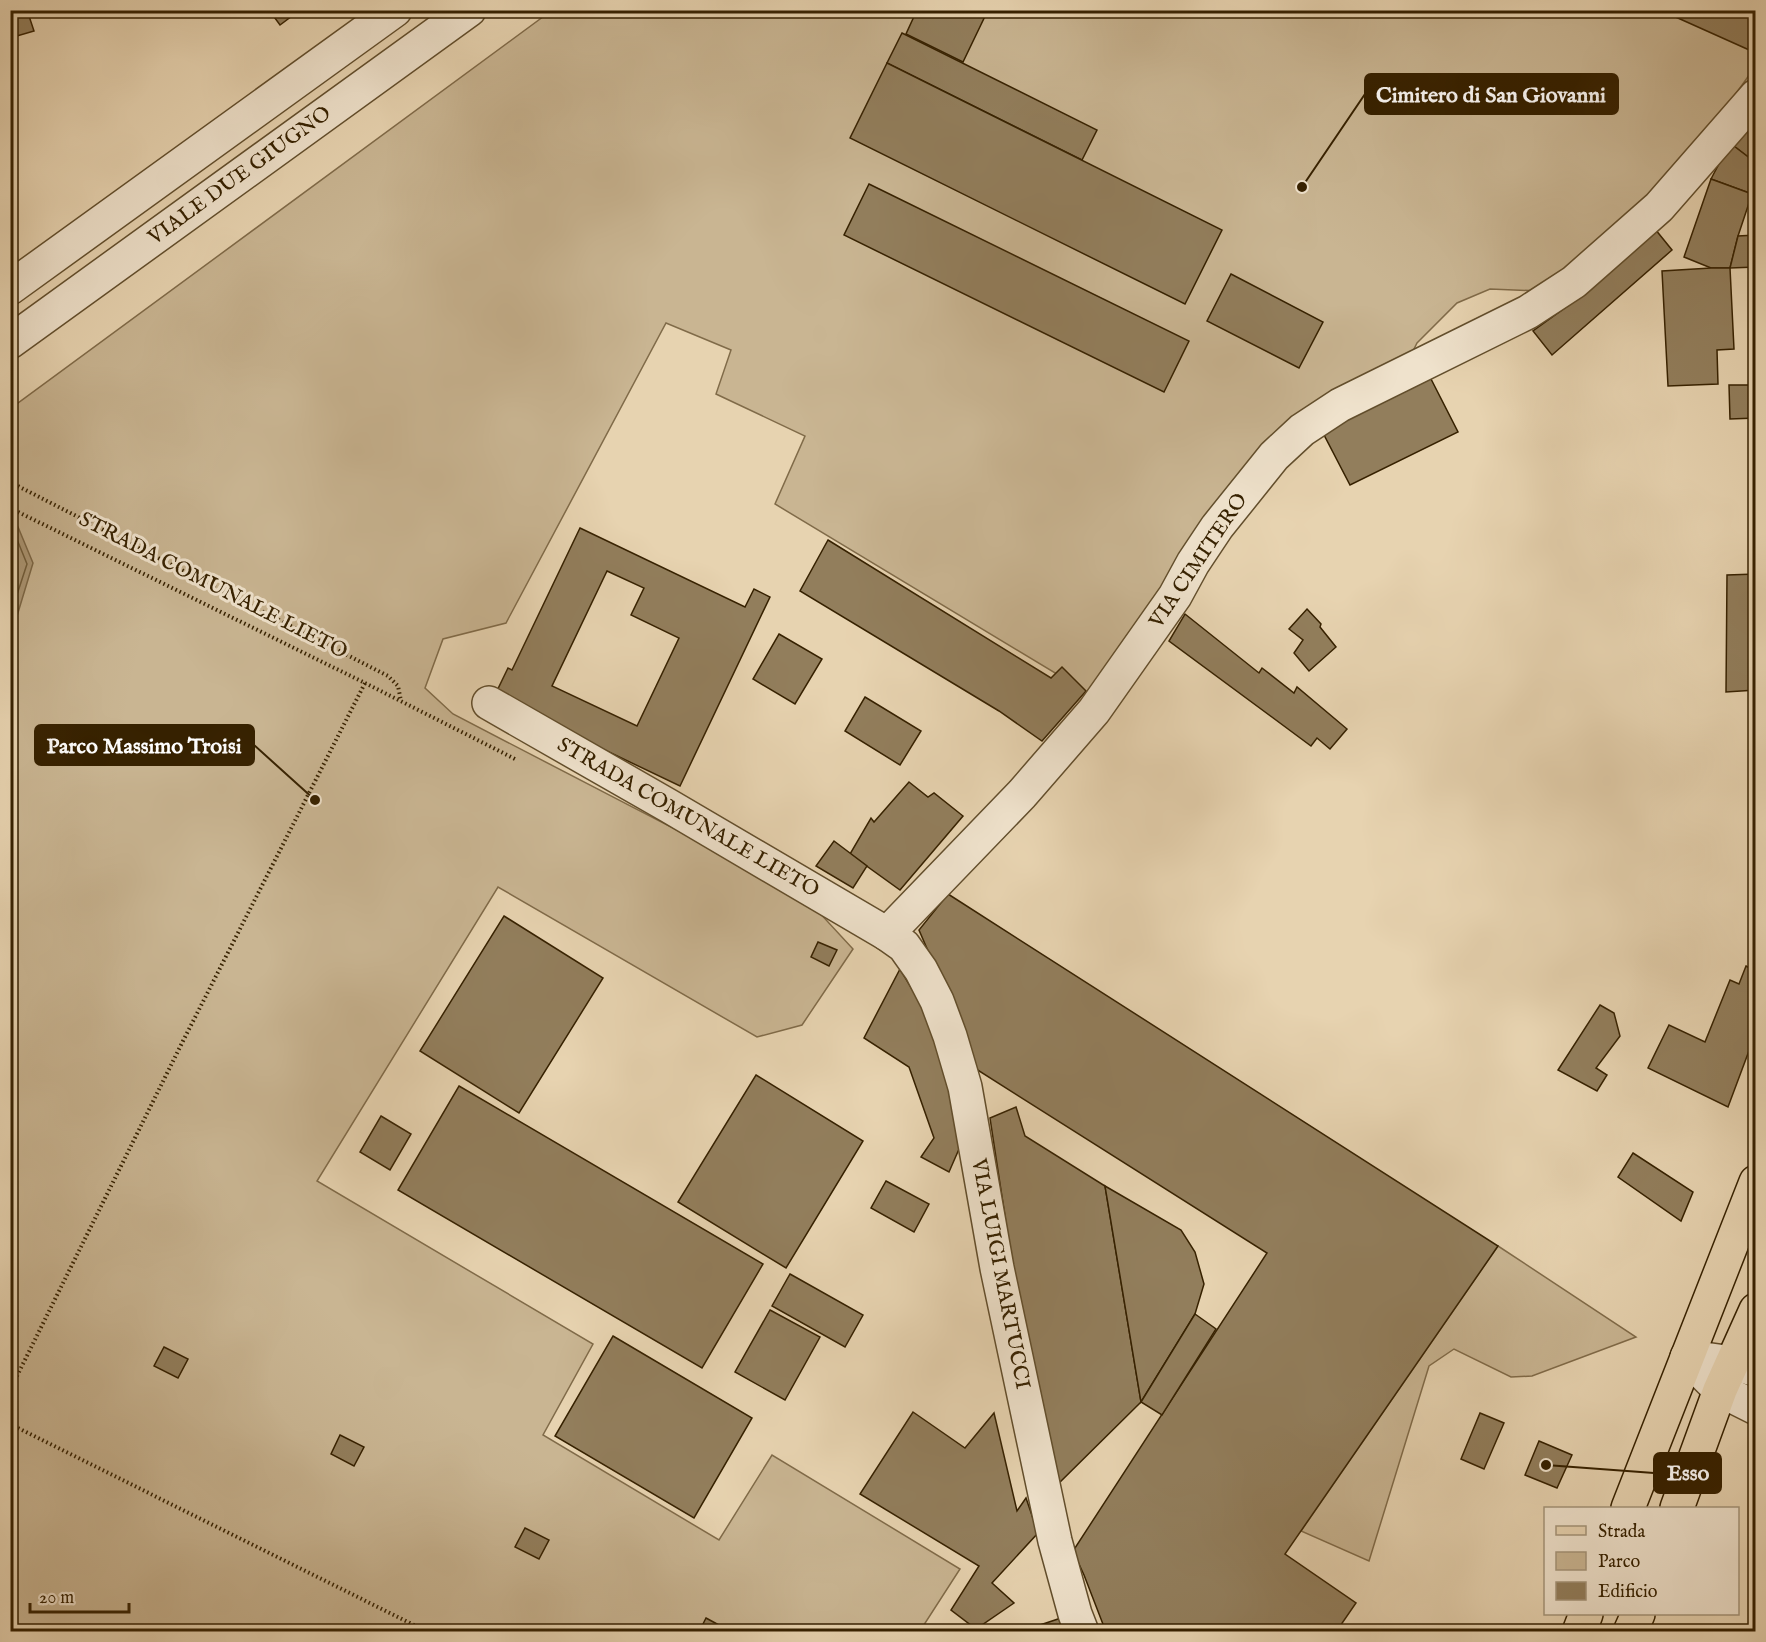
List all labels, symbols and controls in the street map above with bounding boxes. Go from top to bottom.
callout: Cimitero di San Giovanni [1365,74,1618,114]
text: Cimitero di San Giovanni [1376,82,1606,110]
street label: VIALE DUE GIUGNO [142,101,337,252]
street label: VIA CIMITERO [1143,488,1254,635]
street label: STRADA COMUNALE LIETO [74,506,352,666]
callout: Parco Massimo Troisi [35,725,254,765]
street label: STRADA COMUNALE LIETO [552,732,824,904]
text: Parco Massimo Troisi [46,733,242,761]
street label: VIA LUIGI MARTUCCI [964,1155,1036,1392]
callout: Esso [1654,1453,1721,1493]
text: Esso [1667,1460,1709,1488]
legend [1544,1507,1739,1615]
text: Strada [1598,1521,1645,1544]
text: Parco [1598,1551,1640,1574]
scale bar [30,1576,129,1614]
text: Edificio [1598,1581,1658,1604]
text: 20 m [39,1587,74,1610]

